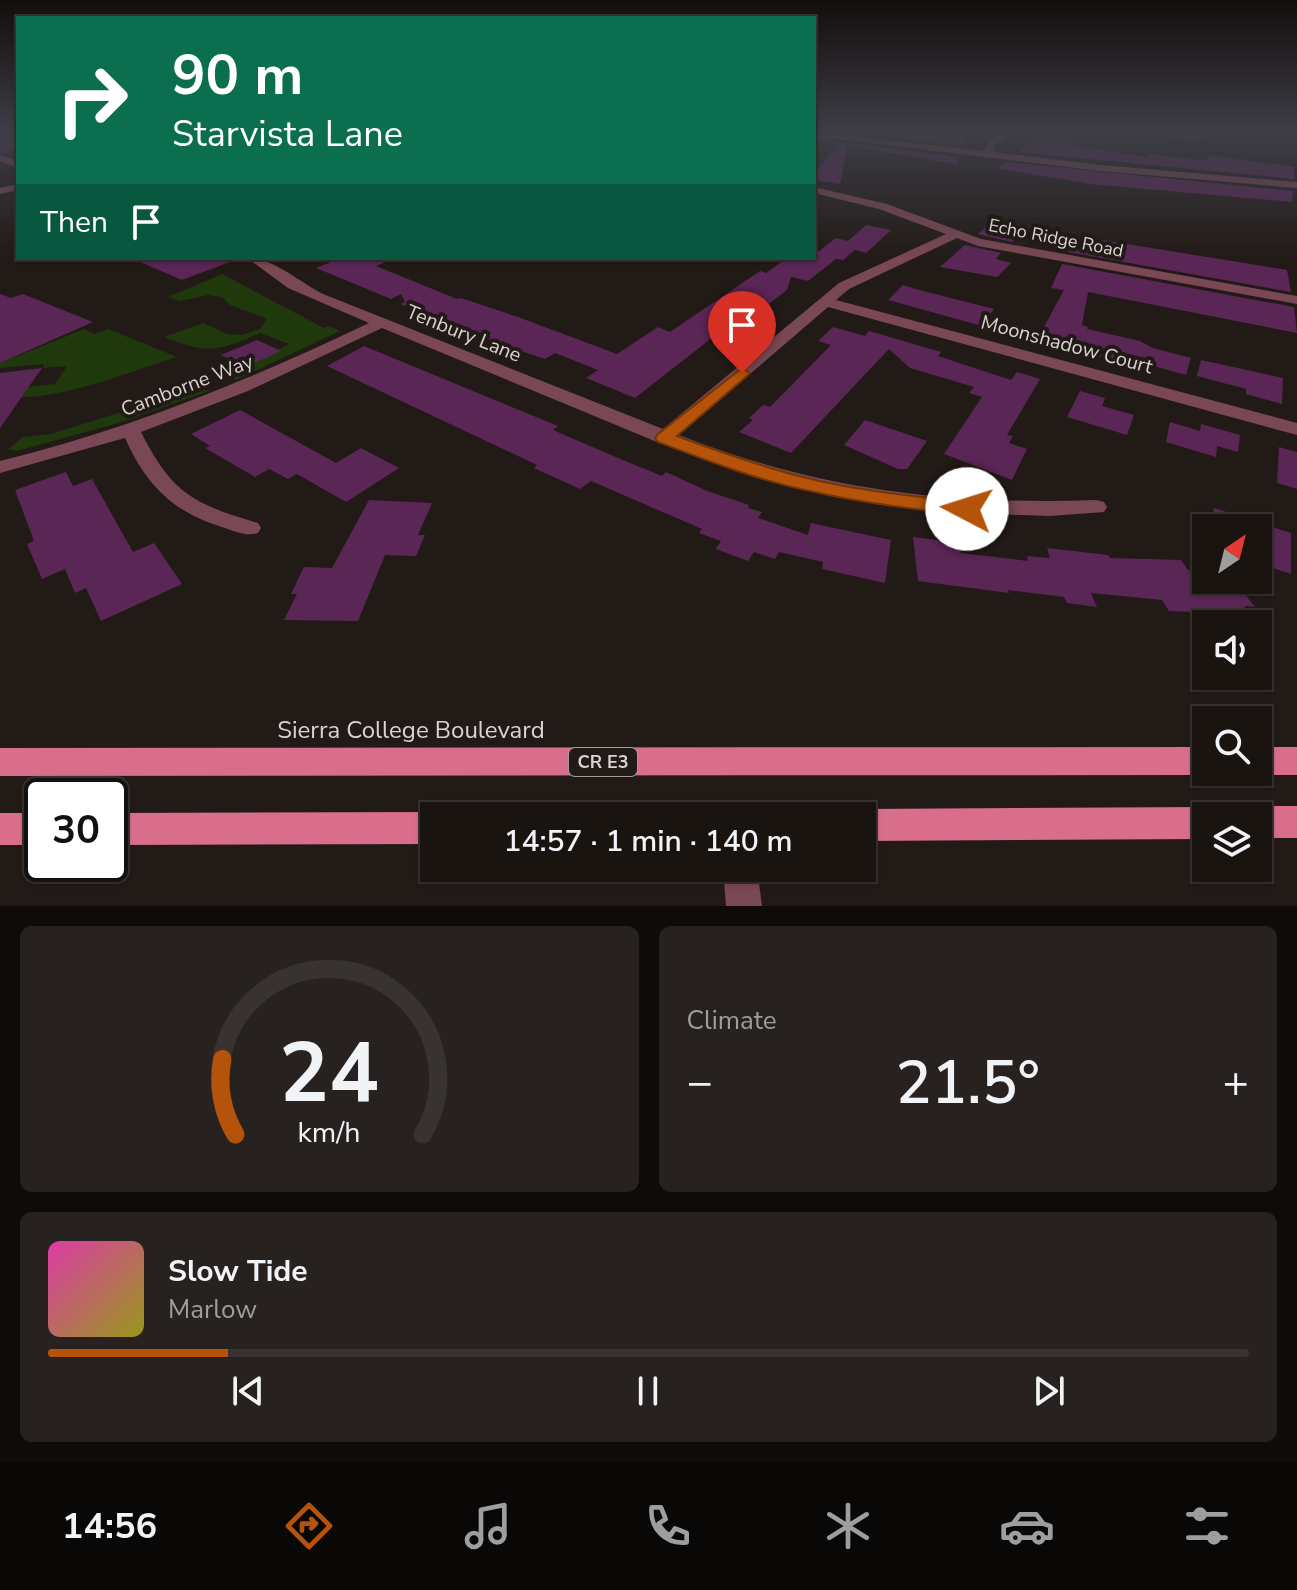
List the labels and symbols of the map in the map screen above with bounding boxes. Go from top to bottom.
street label: Echo Ridge Road [986,213,1126,263]
pin [708,291,776,373]
street label: Tenbury Lane [402,298,525,369]
street label: Moonshadow Court [978,309,1157,381]
street label: Camborne Way [117,348,258,423]
position arrow [925,467,1009,551]
north arrow [1192,514,1272,594]
street label: Sierra College Boulevard [277,714,545,746]
road number: CR E3 [569,748,637,776]
speed limit sign: 30 [24,778,128,882]

